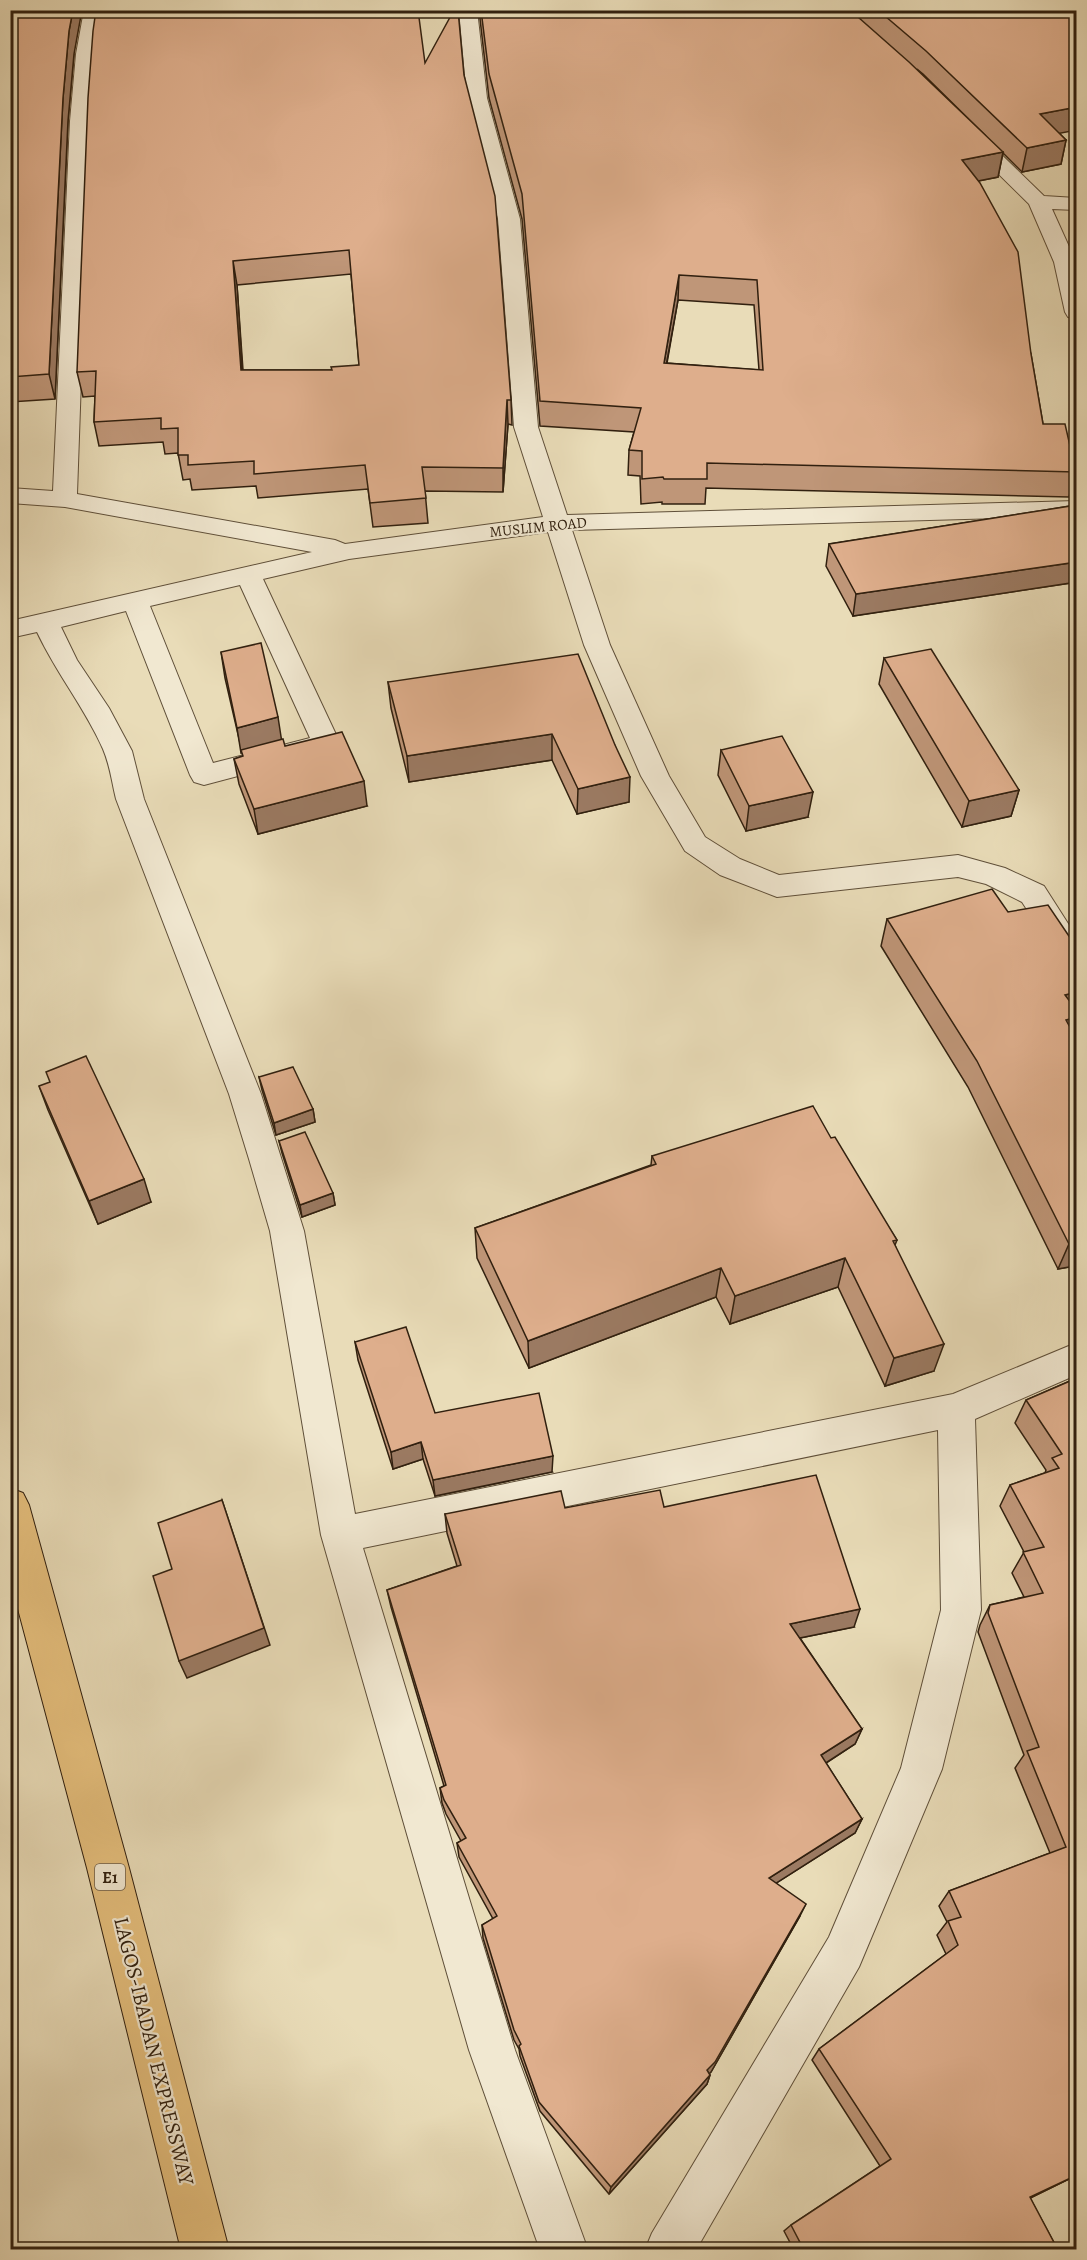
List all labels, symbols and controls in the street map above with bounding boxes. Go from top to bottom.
street label: MUSLIM ROAD [488,512,588,542]
road number: E1 [95,1864,125,1890]
street label: LAGOS-IBADAN EXPRESSWAY [107,1914,201,2189]

